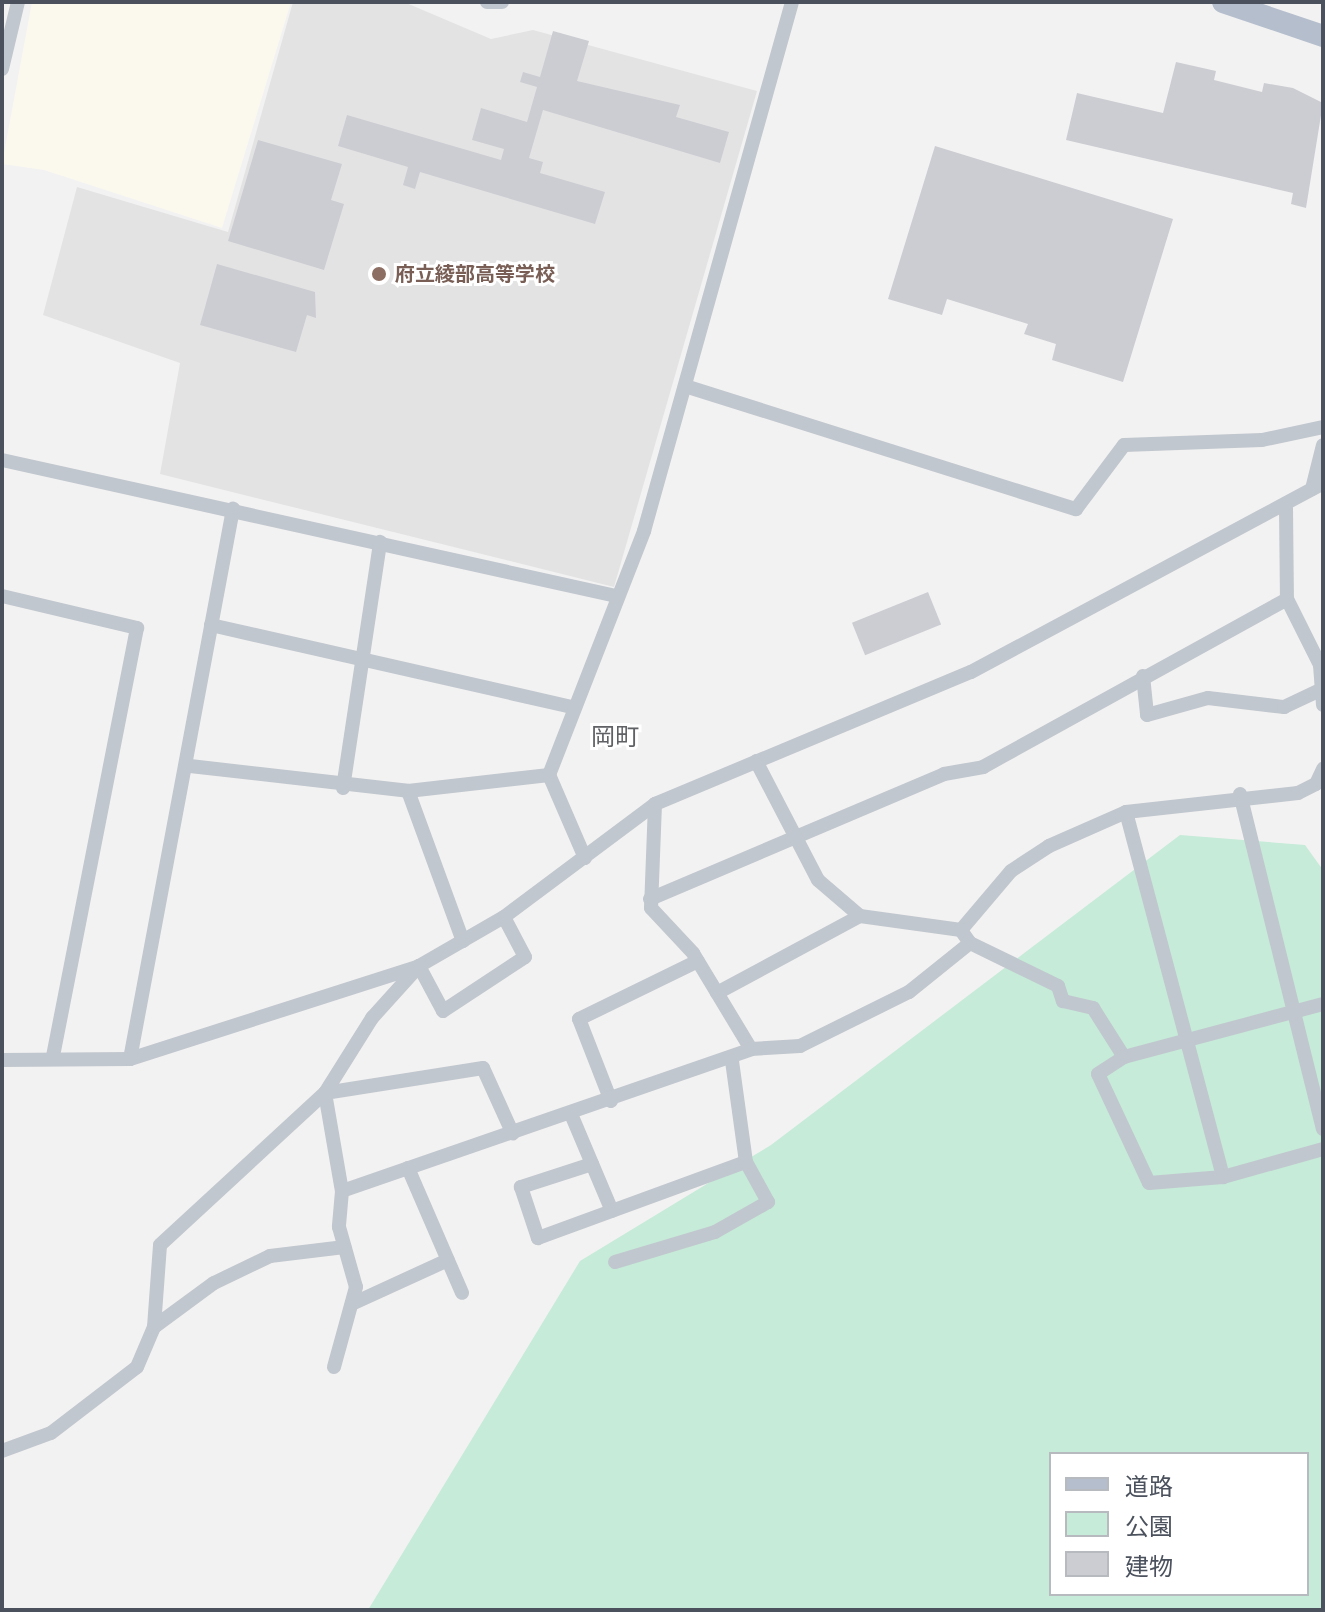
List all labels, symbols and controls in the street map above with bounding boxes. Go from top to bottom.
place label: 府立綾部高等学校 [395,262,555,286]
marker: 府立綾部高等学校 [370,265,388,283]
district label: 岡町 [591,723,639,751]
legend [1049,1452,1309,1596]
text: 道路 [1125,1471,1173,1502]
text: 公園 [1125,1511,1173,1542]
text: 建物 [1125,1551,1173,1582]

